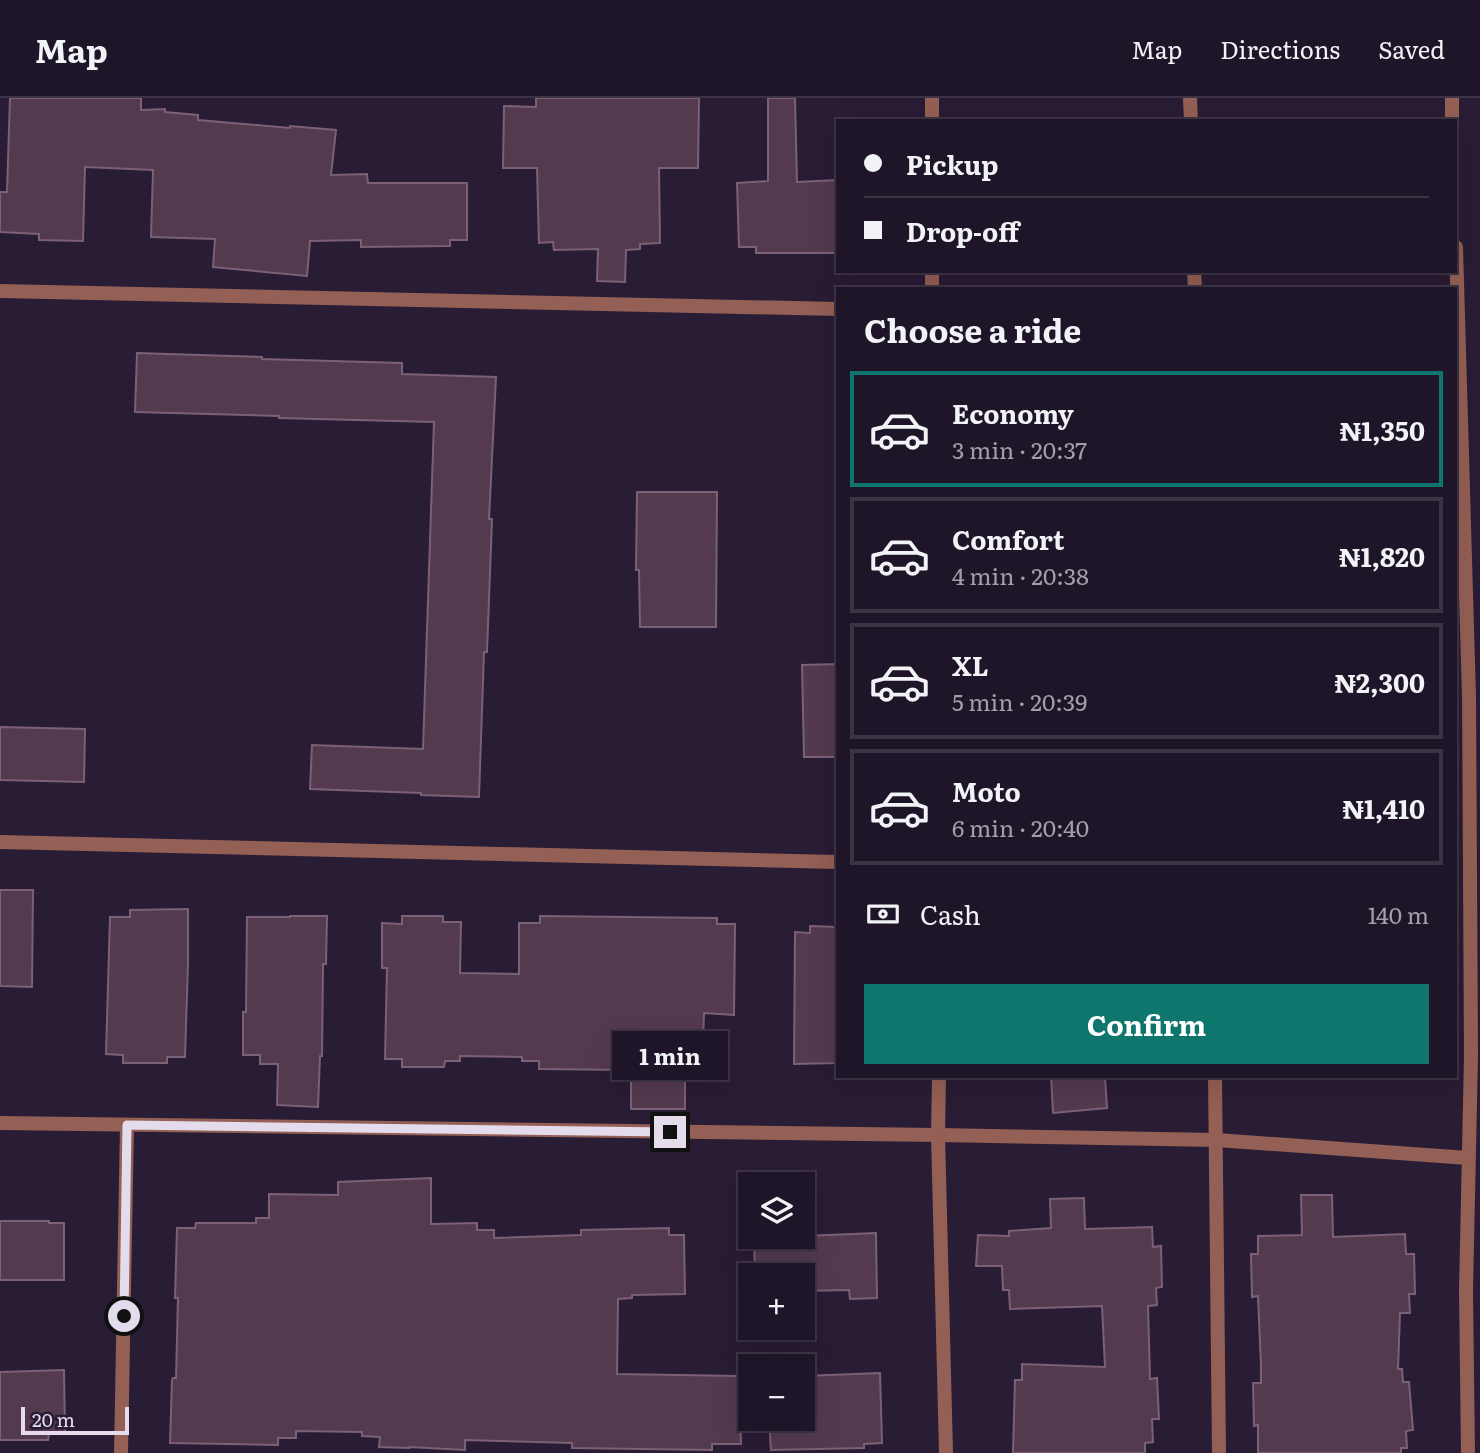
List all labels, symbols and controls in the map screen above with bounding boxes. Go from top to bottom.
text: Map [35,24,108,73]
text: Map [1131,31,1182,66]
text: Directions [1220,31,1340,66]
text: Saved [1378,31,1445,66]
text: Pickup [906,144,998,183]
text: Drop-off [906,211,1019,250]
text: Choose a ride [864,305,1081,353]
text: Economy [952,393,1074,432]
icon: car [868,398,931,461]
text: ₦1,350 [1339,410,1425,449]
text: 3 min · 20:37 [952,432,1087,466]
text: Comfort [952,519,1064,558]
icon: car [868,524,931,587]
text: ₦1,820 [1339,536,1425,575]
text: 4 min · 20:38 [952,558,1089,592]
text: XL [952,645,989,684]
icon: car [868,650,931,713]
text: ₦2,300 [1334,662,1425,701]
text: 5 min · 20:39 [952,684,1087,718]
text: Moto [952,771,1021,810]
icon: car [868,776,931,839]
text: ₦1,410 [1342,788,1425,827]
text: 6 min · 20:40 [952,810,1089,844]
text: Cash [920,894,981,933]
icon: cash [864,895,902,933]
text: 140 m [1368,897,1429,931]
button: Confirm [864,984,1429,1064]
callout: 1 min [612,1030,728,1080]
text: 1 min [639,1038,701,1072]
route end [654,1116,686,1148]
map controls [738,1172,815,1431]
button: layers [738,1172,815,1249]
button: + [738,1263,815,1340]
route start [108,1300,140,1332]
button: − [738,1354,815,1431]
scale bar [21,1404,130,1436]
text: 20 m [32,1405,75,1433]

